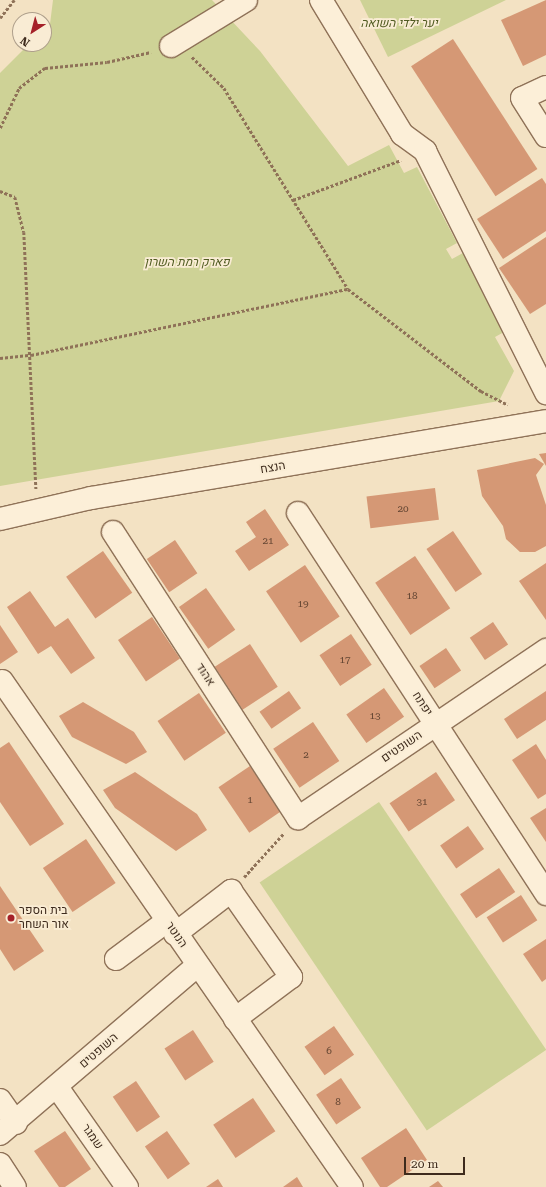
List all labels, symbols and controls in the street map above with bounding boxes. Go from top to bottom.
north arrow [12,12,52,52]
park label: יער ילדי השואה [360,17,438,31]
text: N [18,34,32,49]
park label: פארק רמת השרון [144,256,230,270]
street label: הנצח [259,459,287,477]
house number: 20 [397,503,409,515]
house number: 21 [262,535,274,547]
house number: 18 [406,590,418,602]
house number: 19 [297,598,309,610]
house number: 17 [339,654,351,666]
street label: אהוד [192,661,218,689]
street label: יפתח [409,689,435,719]
house number: 13 [369,710,381,722]
street label: השופטים [379,728,425,766]
house number: 2 [303,749,309,761]
house number: 1 [247,794,253,806]
house number: 31 [416,796,428,808]
place label: בית הספר אור השחר [19,904,69,932]
marker: בית הספר אור השחר [6,913,16,923]
street label: הנוטר [162,919,190,951]
street label: השופטים [77,1030,121,1072]
house number: 6 [326,1045,332,1057]
house number: 8 [335,1096,341,1108]
street label: שמגר [78,1122,106,1152]
scale bar [406,1149,467,1175]
text: 20 m [411,1157,438,1171]

